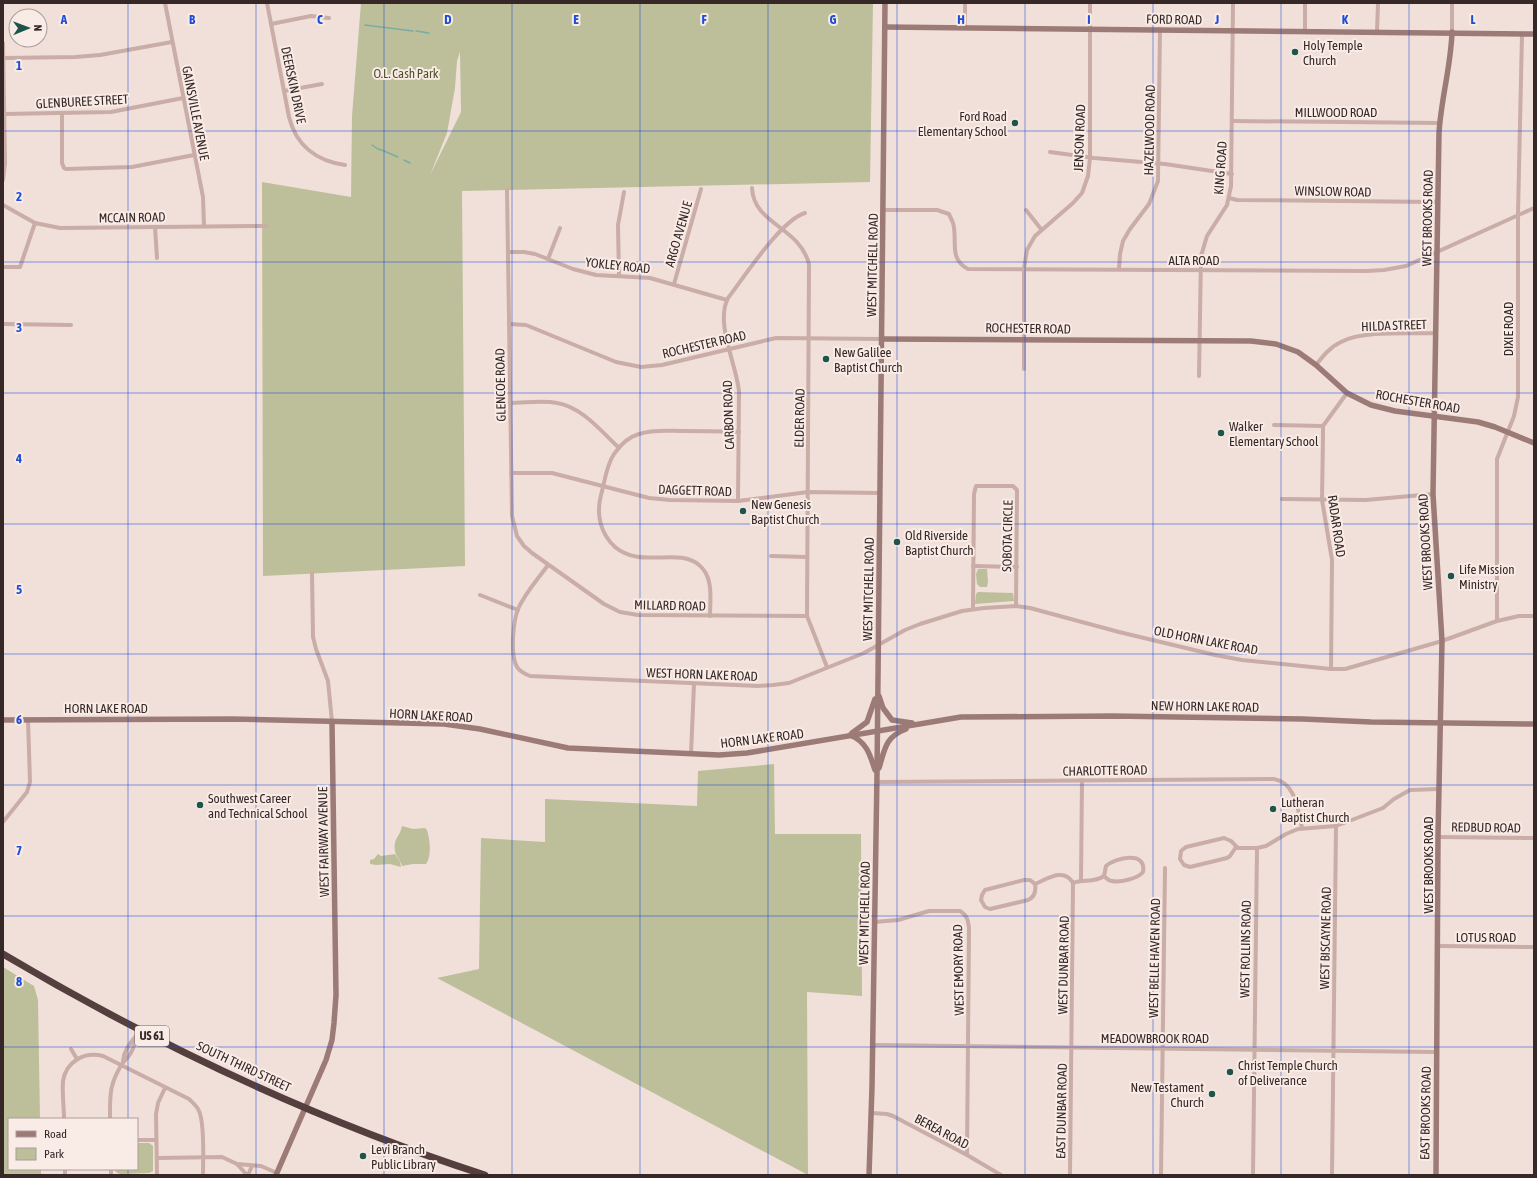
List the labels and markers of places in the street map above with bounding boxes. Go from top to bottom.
place label: Holy Temple Church [1303,38,1363,68]
marker: Holy Temple Church [1290,47,1300,57]
place label: Ford Road Elementary School [918,109,1008,139]
marker: Ford Road Elementary School [1010,118,1020,128]
place label: New Galilee Baptist Church [834,345,903,375]
marker: New Galilee Baptist Church [821,354,831,364]
place label: Walker Elementary School [1229,419,1319,449]
marker: Walker Elementary School [1216,428,1226,438]
place label: New Genesis Baptist Church [751,497,820,527]
marker: New Genesis Baptist Church [738,506,748,516]
place label: Old Riverside Baptist Church [905,528,974,558]
marker: Old Riverside Baptist Church [892,537,902,547]
place label: Life Mission Ministry [1459,562,1515,592]
marker: Life Mission Ministry [1446,571,1456,581]
place label: Southwest Career and Technical School [208,791,308,821]
place label: Lutheran Baptist Church [1281,795,1350,825]
marker: Southwest Career and Technical School [195,800,205,810]
marker: Lutheran Baptist Church [1268,804,1278,814]
place label: Christ Temple Church of Deliverance [1238,1058,1338,1088]
marker: Christ Temple Church of Deliverance [1225,1067,1235,1077]
place label: New Testament Church [1130,1080,1204,1110]
marker: New Testament Church [1207,1089,1217,1099]
place label: Levi Branch Public Library [371,1142,436,1172]
marker: Levi Branch Public Library [358,1151,368,1161]

